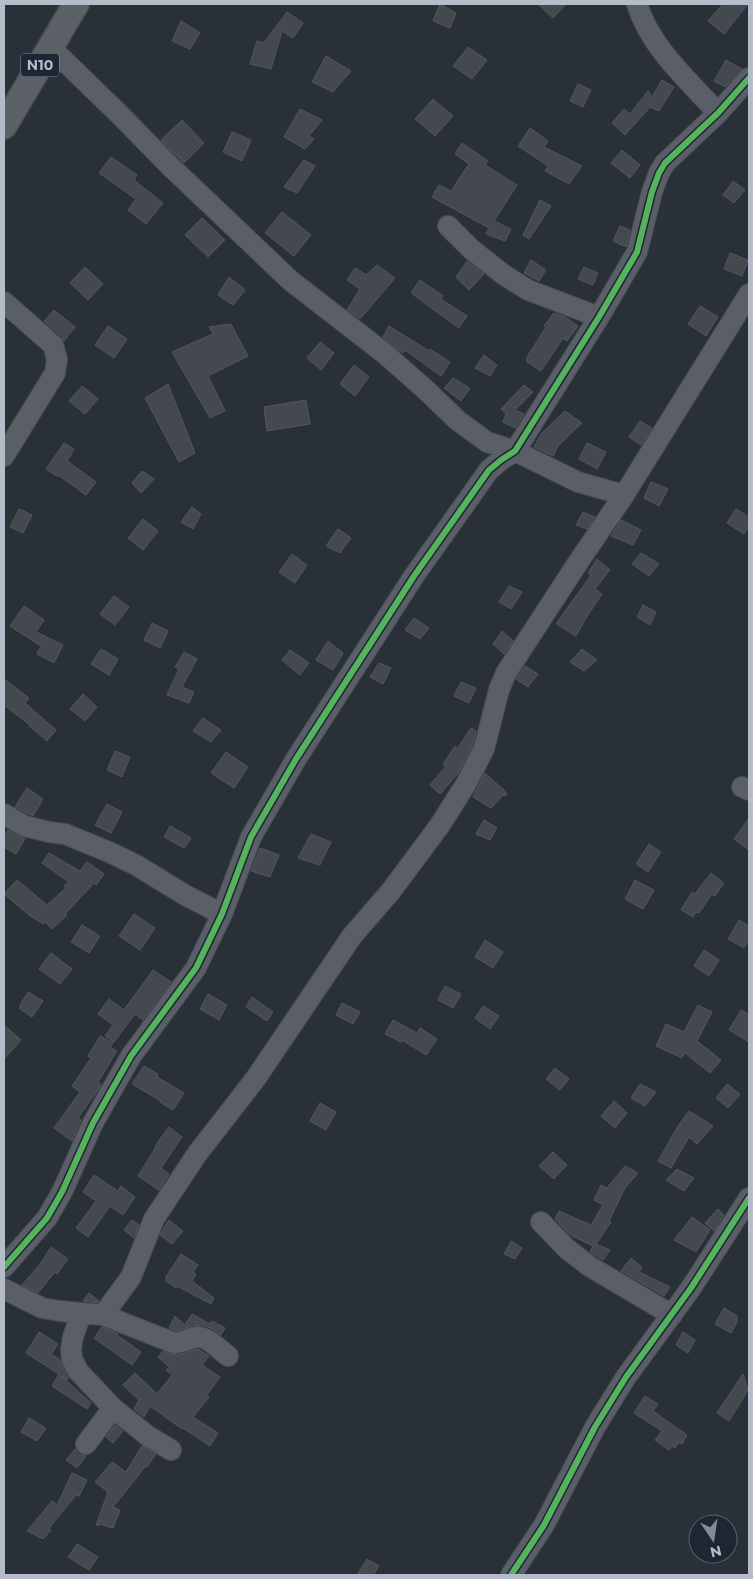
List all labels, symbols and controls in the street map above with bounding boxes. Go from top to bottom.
road number: N10 [21,54,59,76]
north arrow [688,1514,738,1564]
text: N [708,1542,723,1562]

